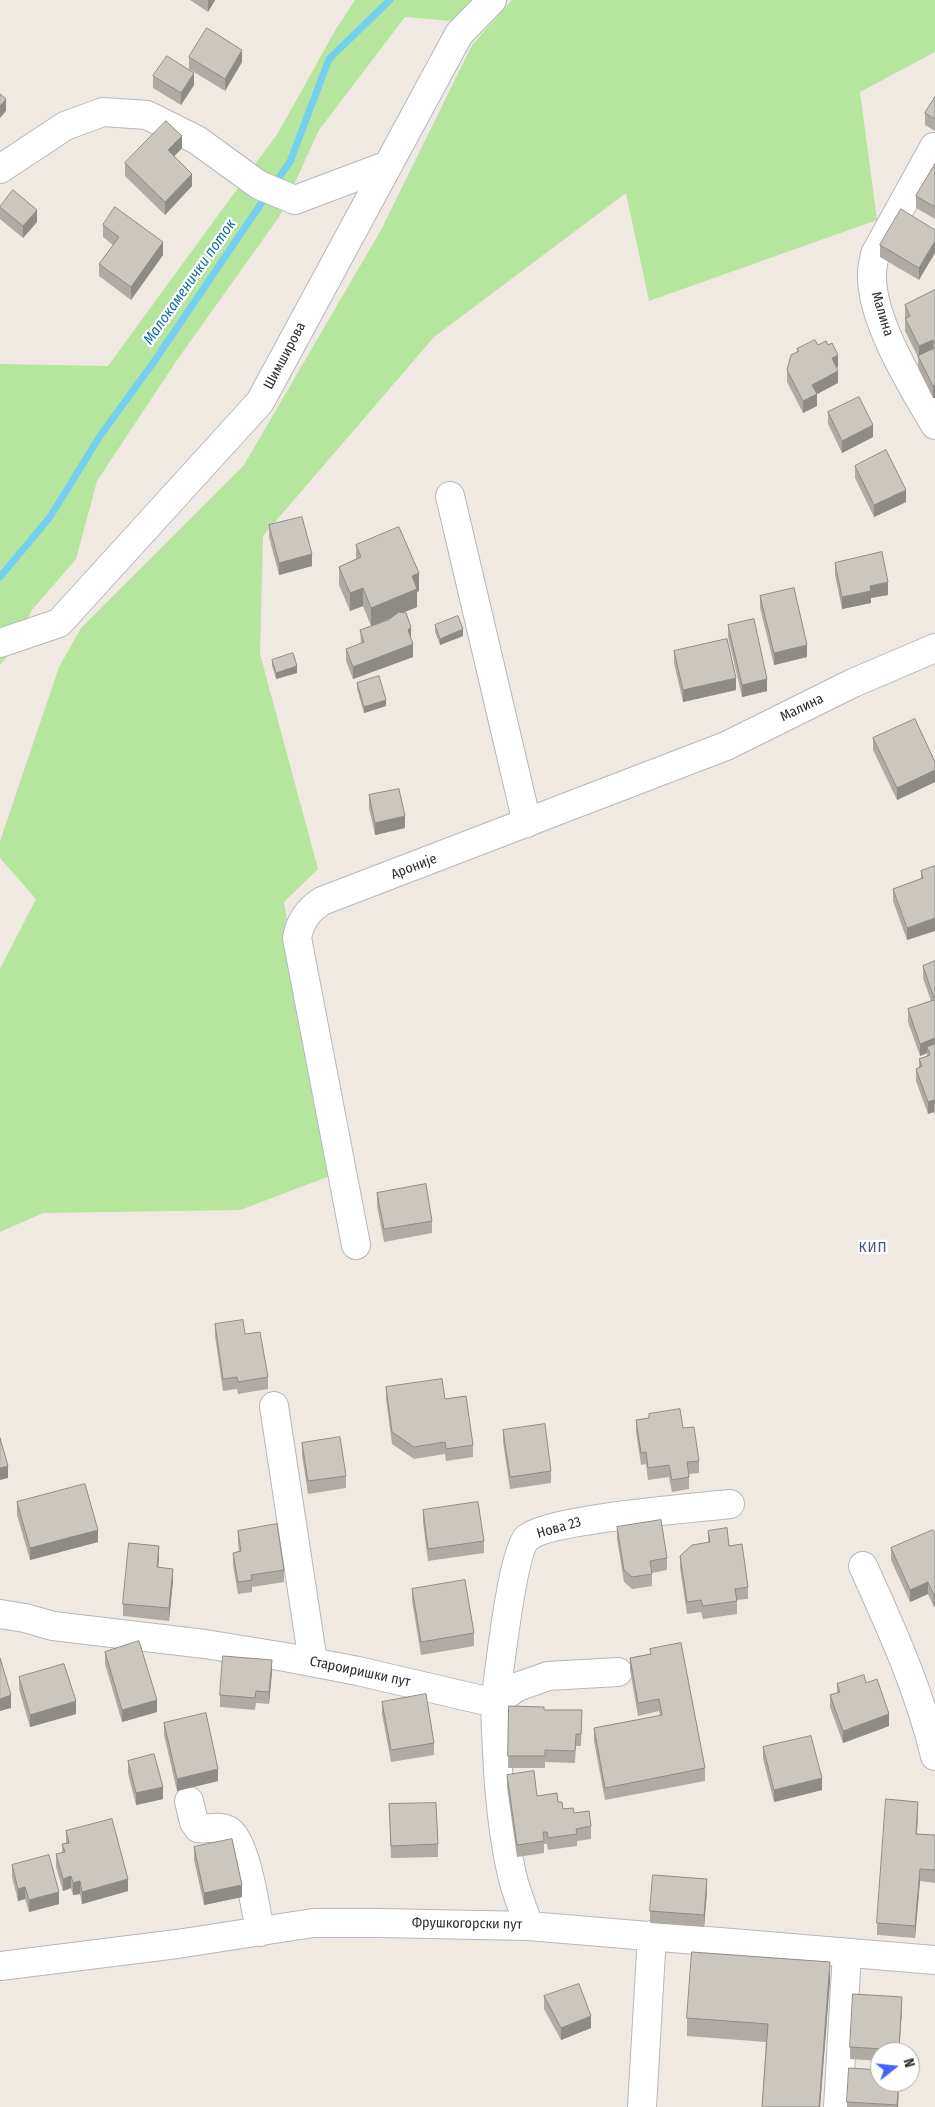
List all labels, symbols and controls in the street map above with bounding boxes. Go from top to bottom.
water label: Малокаменички поток [140,216,240,348]
street label: Малина [867,290,897,338]
street label: Шимширова [260,320,310,392]
street label: Малина [778,690,826,726]
street label: Ароније [389,851,439,883]
district label: КИП [858,1239,888,1257]
street label: Нова 23 [535,1514,583,1542]
street label: Староиришки пут [308,1653,412,1691]
street label: Фрушкогорски пут [412,1915,522,1933]
north arrow [870,2042,920,2092]
text: N [900,2057,918,2069]

